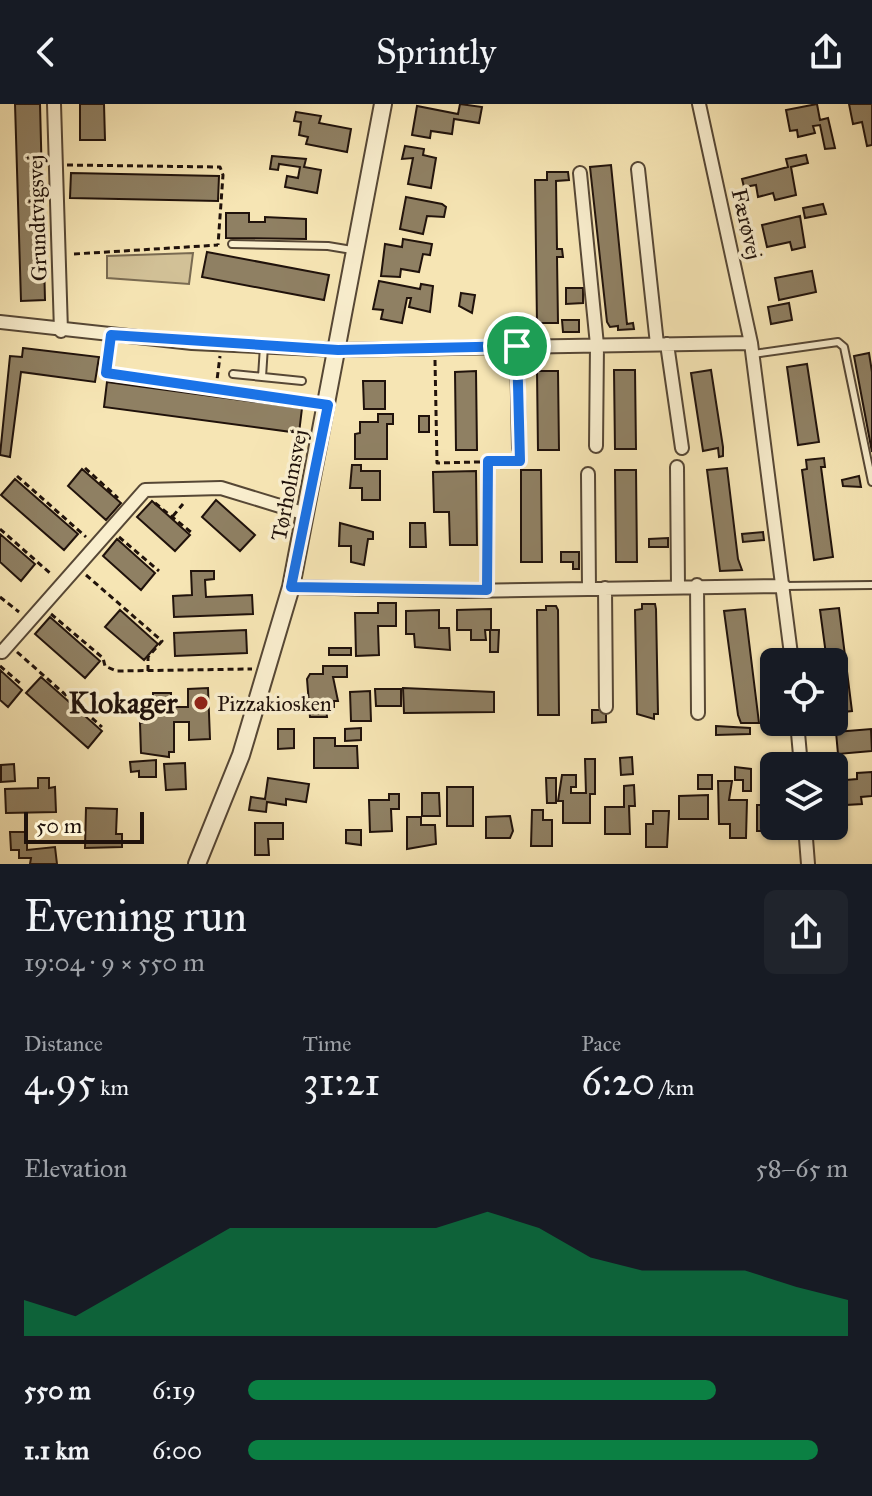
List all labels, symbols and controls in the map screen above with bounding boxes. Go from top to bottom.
icon: back [24,30,68,74]
text: Sprintly [376,30,496,74]
icon: share [804,30,848,74]
street label: Grundtvigsvej [21,154,53,282]
street label: Færøvej [726,186,768,262]
pin [483,312,551,380]
icon: arrive [495,324,539,368]
street label: Tørholmsvej [265,427,313,543]
map controls [760,648,848,840]
button: locate [760,648,848,736]
district label: Klokager [69,685,178,721]
place label: Pizzakiosken [217,690,332,717]
marker: Pizzakiosken [192,694,210,712]
button: layers [760,752,848,840]
scale bar [24,808,144,844]
text: 50 m [36,812,82,839]
text: Evening run [24,889,247,943]
button: share [764,890,848,974]
text: 19:04 · 9 × 550 m [24,946,205,978]
text: Distance [24,1030,103,1057]
text: Time [303,1030,351,1057]
text: Pace [581,1030,621,1057]
text: 4.95 [24,1057,96,1106]
text: 31:21 [303,1057,380,1106]
text: 6:20 [581,1057,655,1106]
text: km [96,1074,129,1101]
text: /km [655,1074,694,1101]
text: Elevation [24,1152,127,1184]
text: 58–65 m [756,1152,848,1184]
text: 550 m [24,1374,91,1406]
text: 6:19 [152,1374,196,1406]
text: 1.1 km [24,1434,89,1466]
text: 6:00 [152,1434,202,1466]

